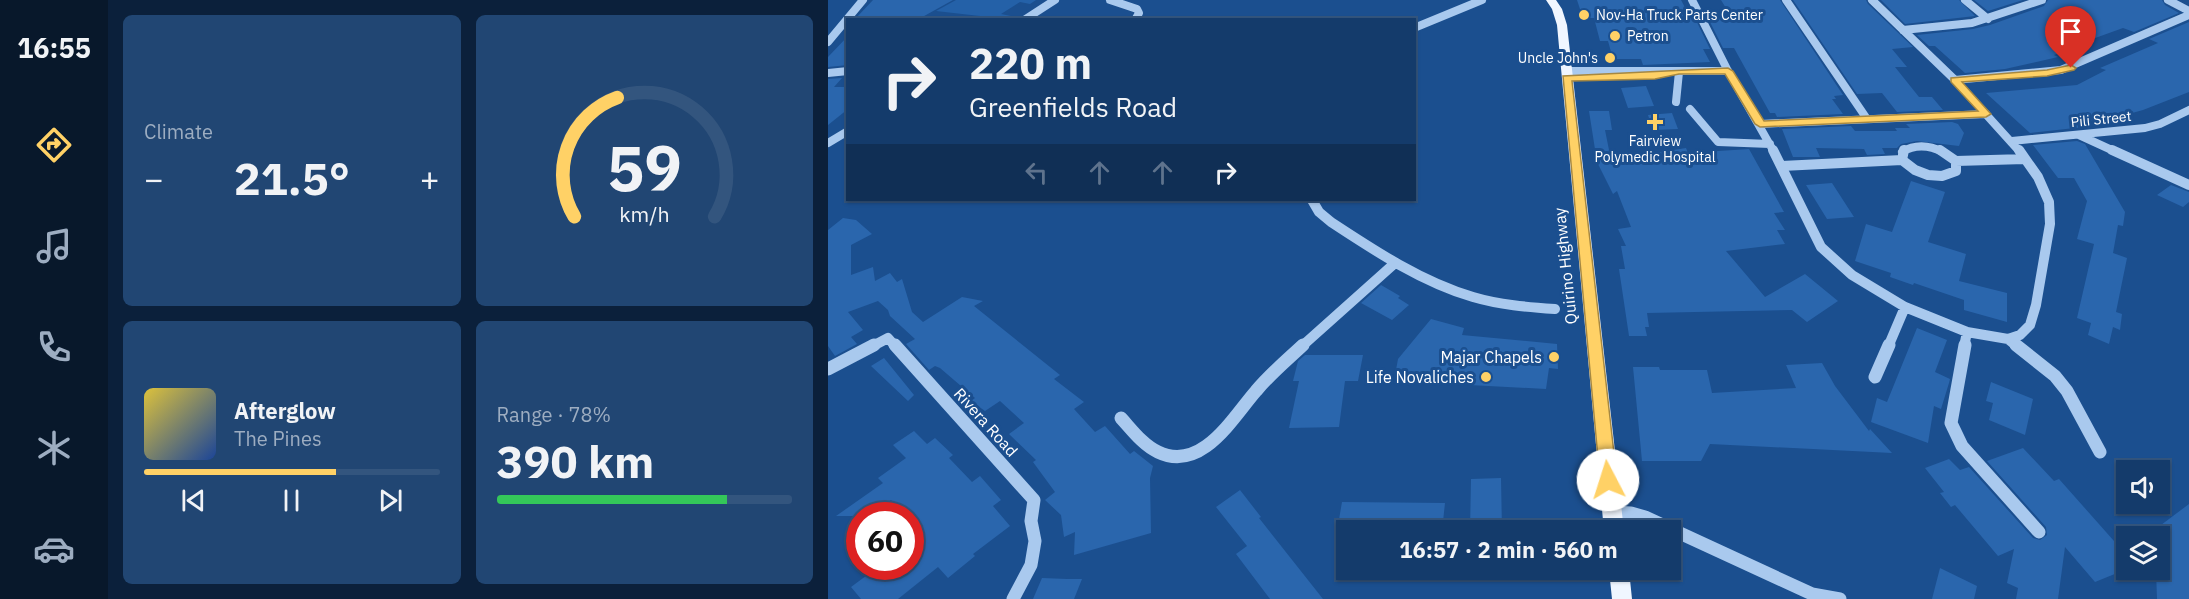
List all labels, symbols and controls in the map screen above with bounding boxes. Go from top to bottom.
place label: Nov-Ha Truck Parts Center [1596,6,1763,24]
pin [2045,6,2096,68]
marker: Nov-Ha Truck Parts Center [1577,8,1591,22]
icon: arrive [2054,15,2087,48]
place label: Petron [1627,27,1669,45]
marker: Petron [1608,29,1622,43]
text: 16:55 [17,30,91,65]
text: 220 m [969,36,1092,91]
icon: right [870,42,948,120]
place label: Uncle John's [1518,49,1598,67]
marker: Uncle John's [1603,51,1617,65]
text: Greenfields Road [969,89,1177,124]
street label: Pili Street [2070,107,2132,131]
marker: Fairview Polymedic Hospital [1646,113,1664,131]
text: Climate [144,118,213,145]
icon: directions [33,124,75,166]
text: 59 [607,127,682,208]
place label: Fairview Polymedic Hospital [1595,132,1716,166]
text: 21.5° [234,149,350,207]
icon: left [1020,156,1053,189]
icon: ahead [1083,156,1116,189]
icon: ahead [1146,156,1179,189]
icon: right [1209,156,1242,189]
text: − [144,157,164,200]
text: + [420,157,439,200]
text: km/h [619,201,669,229]
street label: Quirino Highway [1549,207,1581,325]
icon: music [33,225,75,267]
icon: phone [33,326,75,368]
place label: Majar Chapels [1440,347,1542,367]
marker: Majar Chapels [1547,350,1561,364]
place label: Life Novaliches [1366,367,1474,387]
marker: Life Novaliches [1479,370,1493,384]
street label: Rivera Road [950,383,1022,461]
text: Afterglow [234,396,336,425]
text: Range · 78% [497,401,611,428]
text: The Pines [234,425,322,452]
icon: climate [33,427,75,469]
text: 390 km [497,432,654,490]
position arrow [1576,448,1640,512]
map controls [2116,460,2170,580]
button: sound [2116,460,2170,514]
icon: previous [177,484,210,517]
icon: pause [275,484,308,517]
icon: next [374,484,407,517]
speed limit sign: 60 [846,502,924,580]
button: layers [2116,526,2170,580]
icon: car [33,528,75,570]
text: 16:57 · 2 min · 560 m [1399,535,1618,564]

